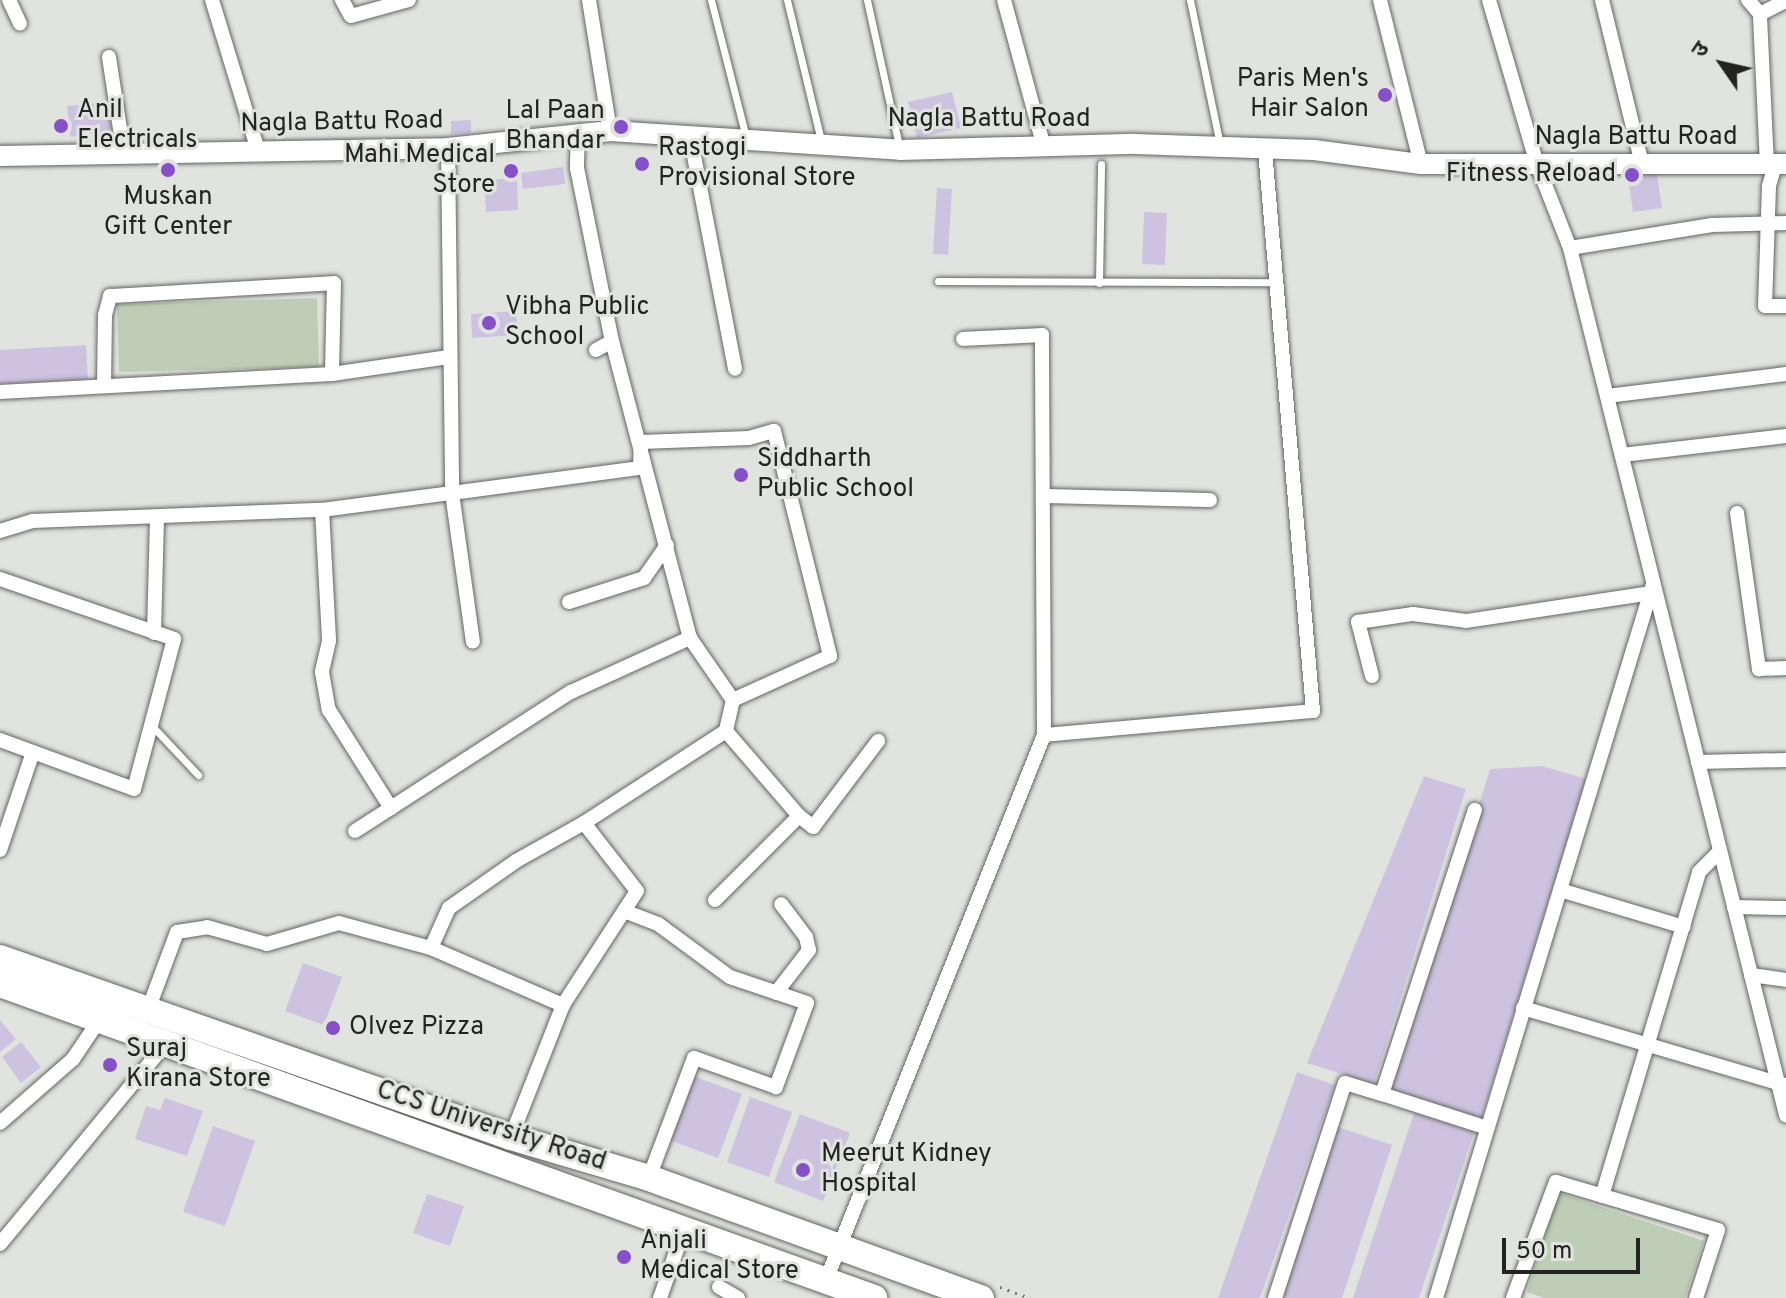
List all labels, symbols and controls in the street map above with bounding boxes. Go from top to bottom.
north arrow [1682,24,1762,104]
text: उ [1687,37,1716,63]
place label: Paris Men's Hair Salon [1237,64,1369,126]
marker: Paris Men's Hair Salon [1376,86,1394,104]
place label: Anil Electricals [77,95,197,156]
place label: Lal Paan Bhandar [505,96,605,158]
street label: Nagla Battu Road [887,104,1091,136]
street label: Nagla Battu Road [240,106,444,140]
marker: Anil Electricals [52,117,70,135]
marker: Lal Paan Bhandar [612,118,630,136]
street label: Nagla Battu Road [1534,122,1738,154]
place label: Rastogi Provisional Store [658,133,855,194]
place label: Mahi Medical Store [344,140,495,202]
marker: Rastogi Provisional Store [633,155,651,173]
place label: Fitness Reload [1446,159,1616,191]
marker: Muskan Gift Center [159,161,177,179]
marker: Mahi Medical Store [502,162,520,180]
marker: Fitness Reload [1623,166,1641,184]
place label: Muskan Gift Center [104,182,232,244]
place label: Vibha Public School [505,292,649,354]
marker: Vibha Public School [480,314,498,332]
place label: Siddharth Public School [757,444,914,506]
marker: Siddharth Public School [732,466,750,484]
place label: Olvez Pizza [349,1012,484,1044]
marker: Olvez Pizza [324,1019,342,1037]
place label: Suraj Kirana Store [126,1034,271,1096]
marker: Suraj Kirana Store [101,1056,119,1074]
street label: CCS University Road [372,1075,610,1179]
place label: Meerut Kidney Hospital [821,1139,992,1200]
marker: Meerut Kidney Hospital [792,1159,814,1181]
scale bar [1506,1222,1644,1272]
place label: Anjali Medical Store [640,1226,799,1288]
text: 50 m [1516,1237,1572,1267]
marker: Anjali Medical Store [615,1248,633,1266]

